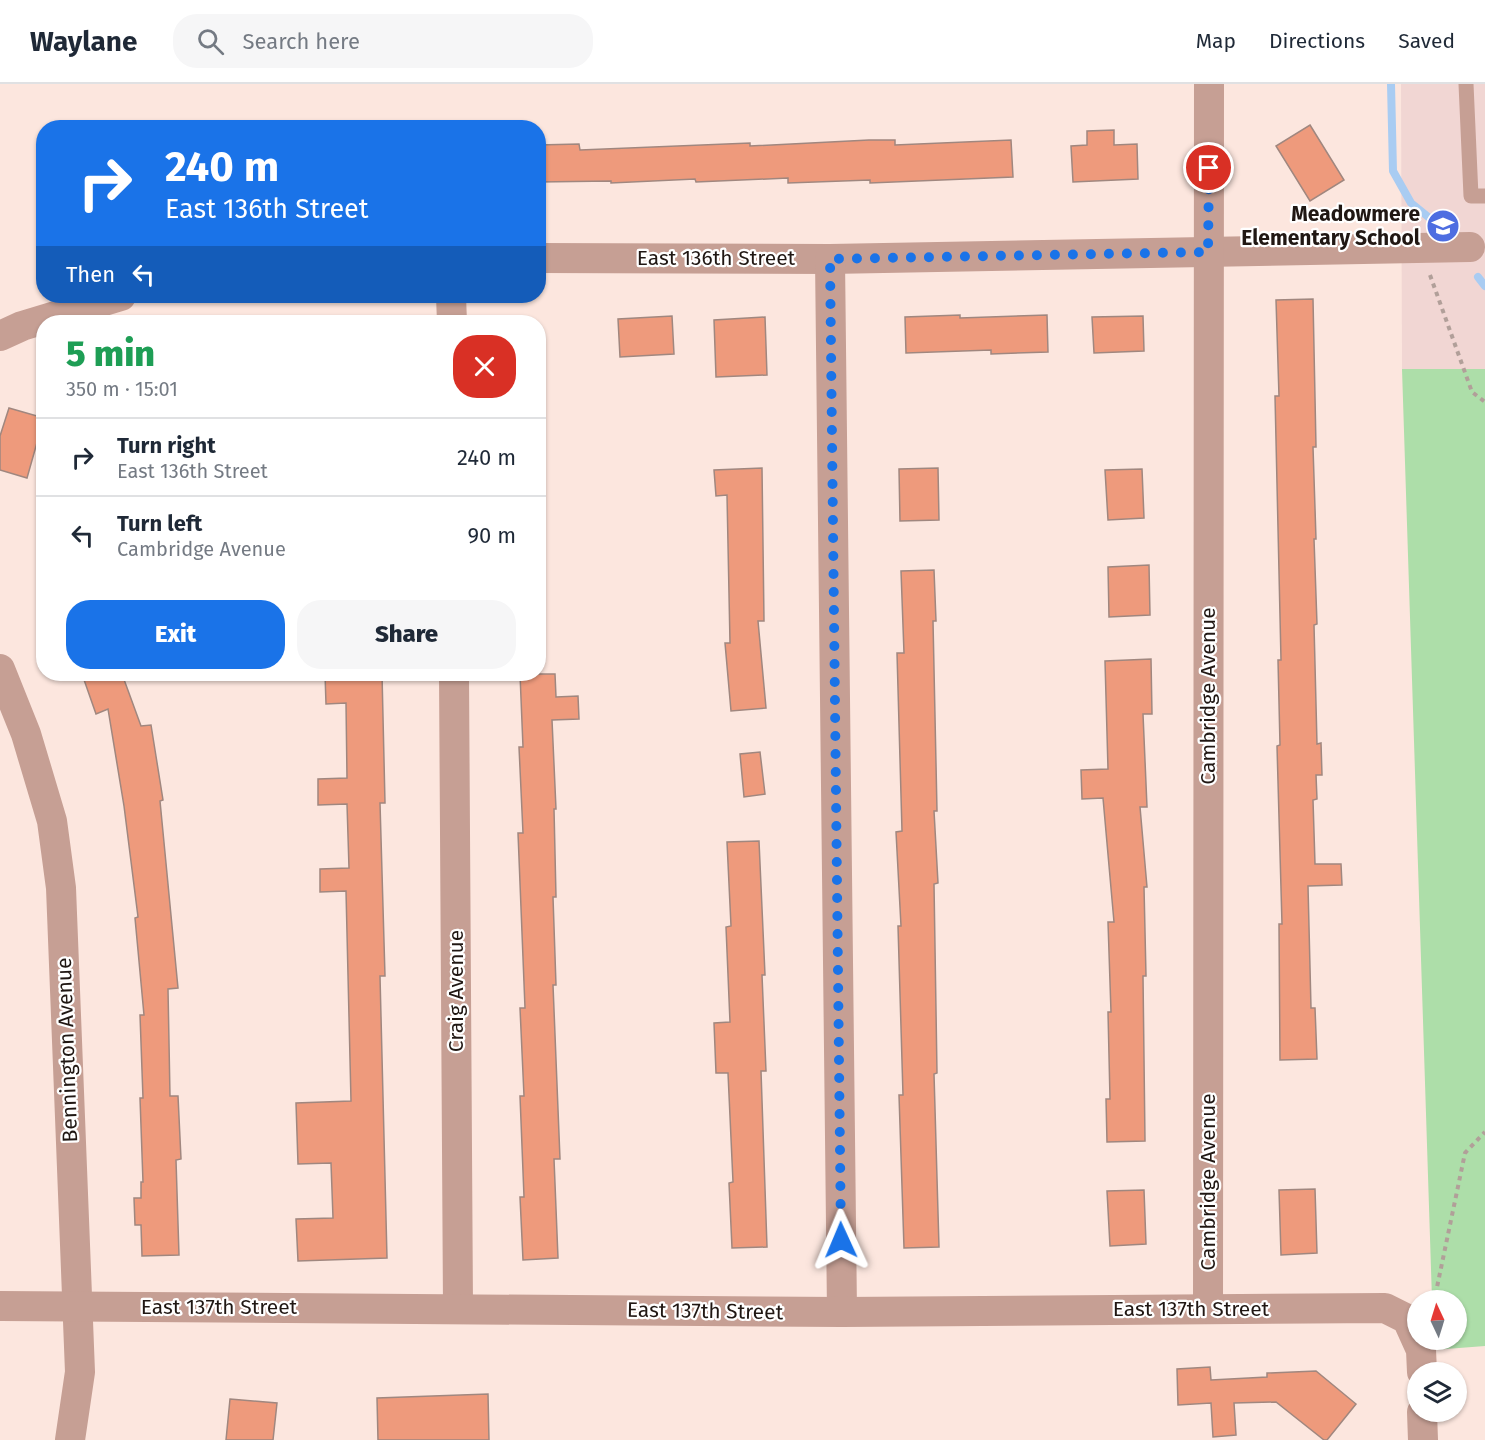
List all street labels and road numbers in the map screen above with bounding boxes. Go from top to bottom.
street label: East 136th Street [637,245,796,271]
street label: Cambridge Avenue [1195,607,1221,785]
street label: Craig Avenue [443,930,469,1052]
street label: Bennington Avenue [51,957,83,1143]
street label: Cambridge Avenue [1195,1093,1221,1271]
street label: East 137th Street [141,1294,298,1320]
street label: East 137th Street [1113,1296,1270,1322]
street label: East 137th Street [627,1297,784,1325]

